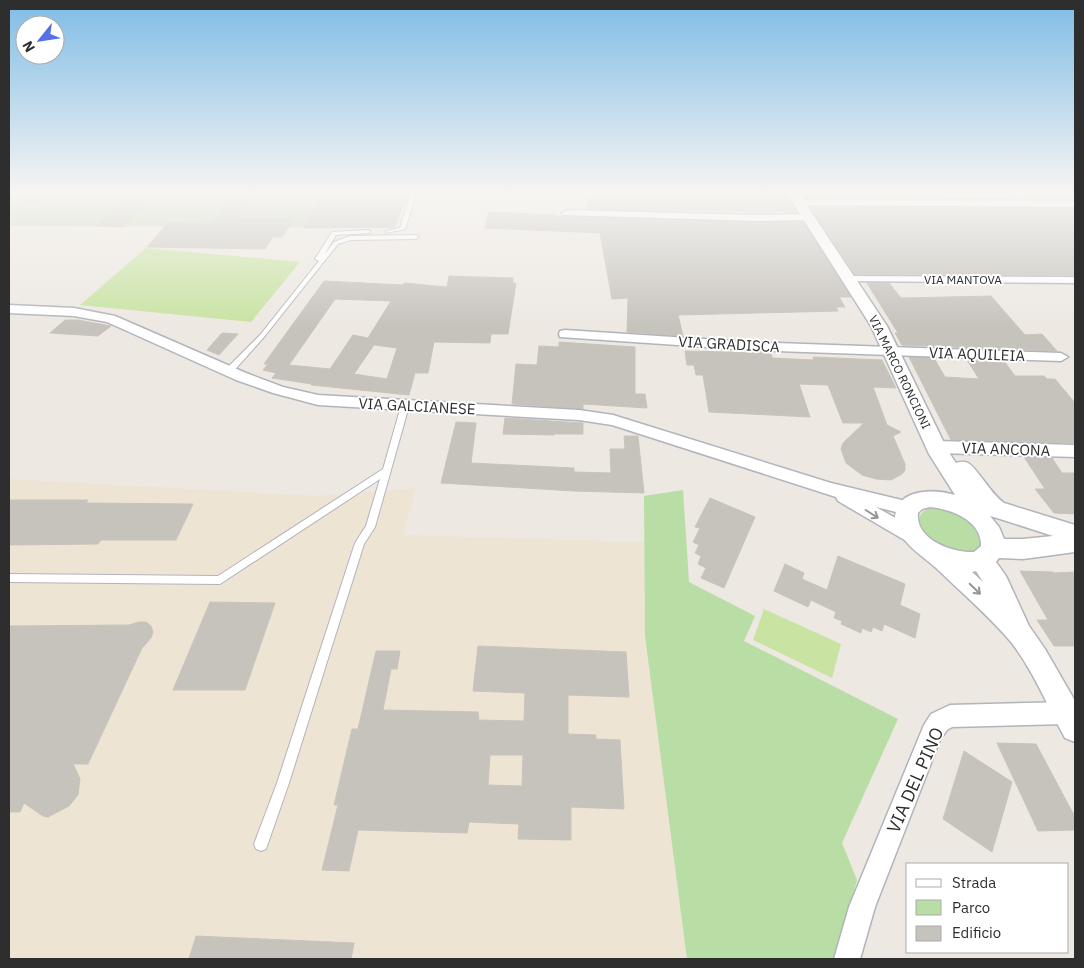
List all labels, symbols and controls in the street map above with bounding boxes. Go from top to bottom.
north arrow [15,15,65,65]
text: N [18,38,39,55]
street label: VIA MANTOVA [924,272,1002,287]
street label: VIA MARCO RONCIONI [866,313,934,432]
street label: VIA GRADISCA [678,332,781,356]
street label: VIA AQUILEIA [929,343,1026,365]
street label: VIA GALCIANESE [358,393,476,419]
street label: VIA ANCONA [961,438,1051,460]
one-way arrow [865,509,879,519]
one-way arrow [968,583,981,595]
street label: VIA DEL PINO [881,724,949,836]
legend [906,863,1069,953]
text: Strada [952,873,996,892]
text: Parco [952,898,990,917]
text: Edificio [952,923,1001,942]

